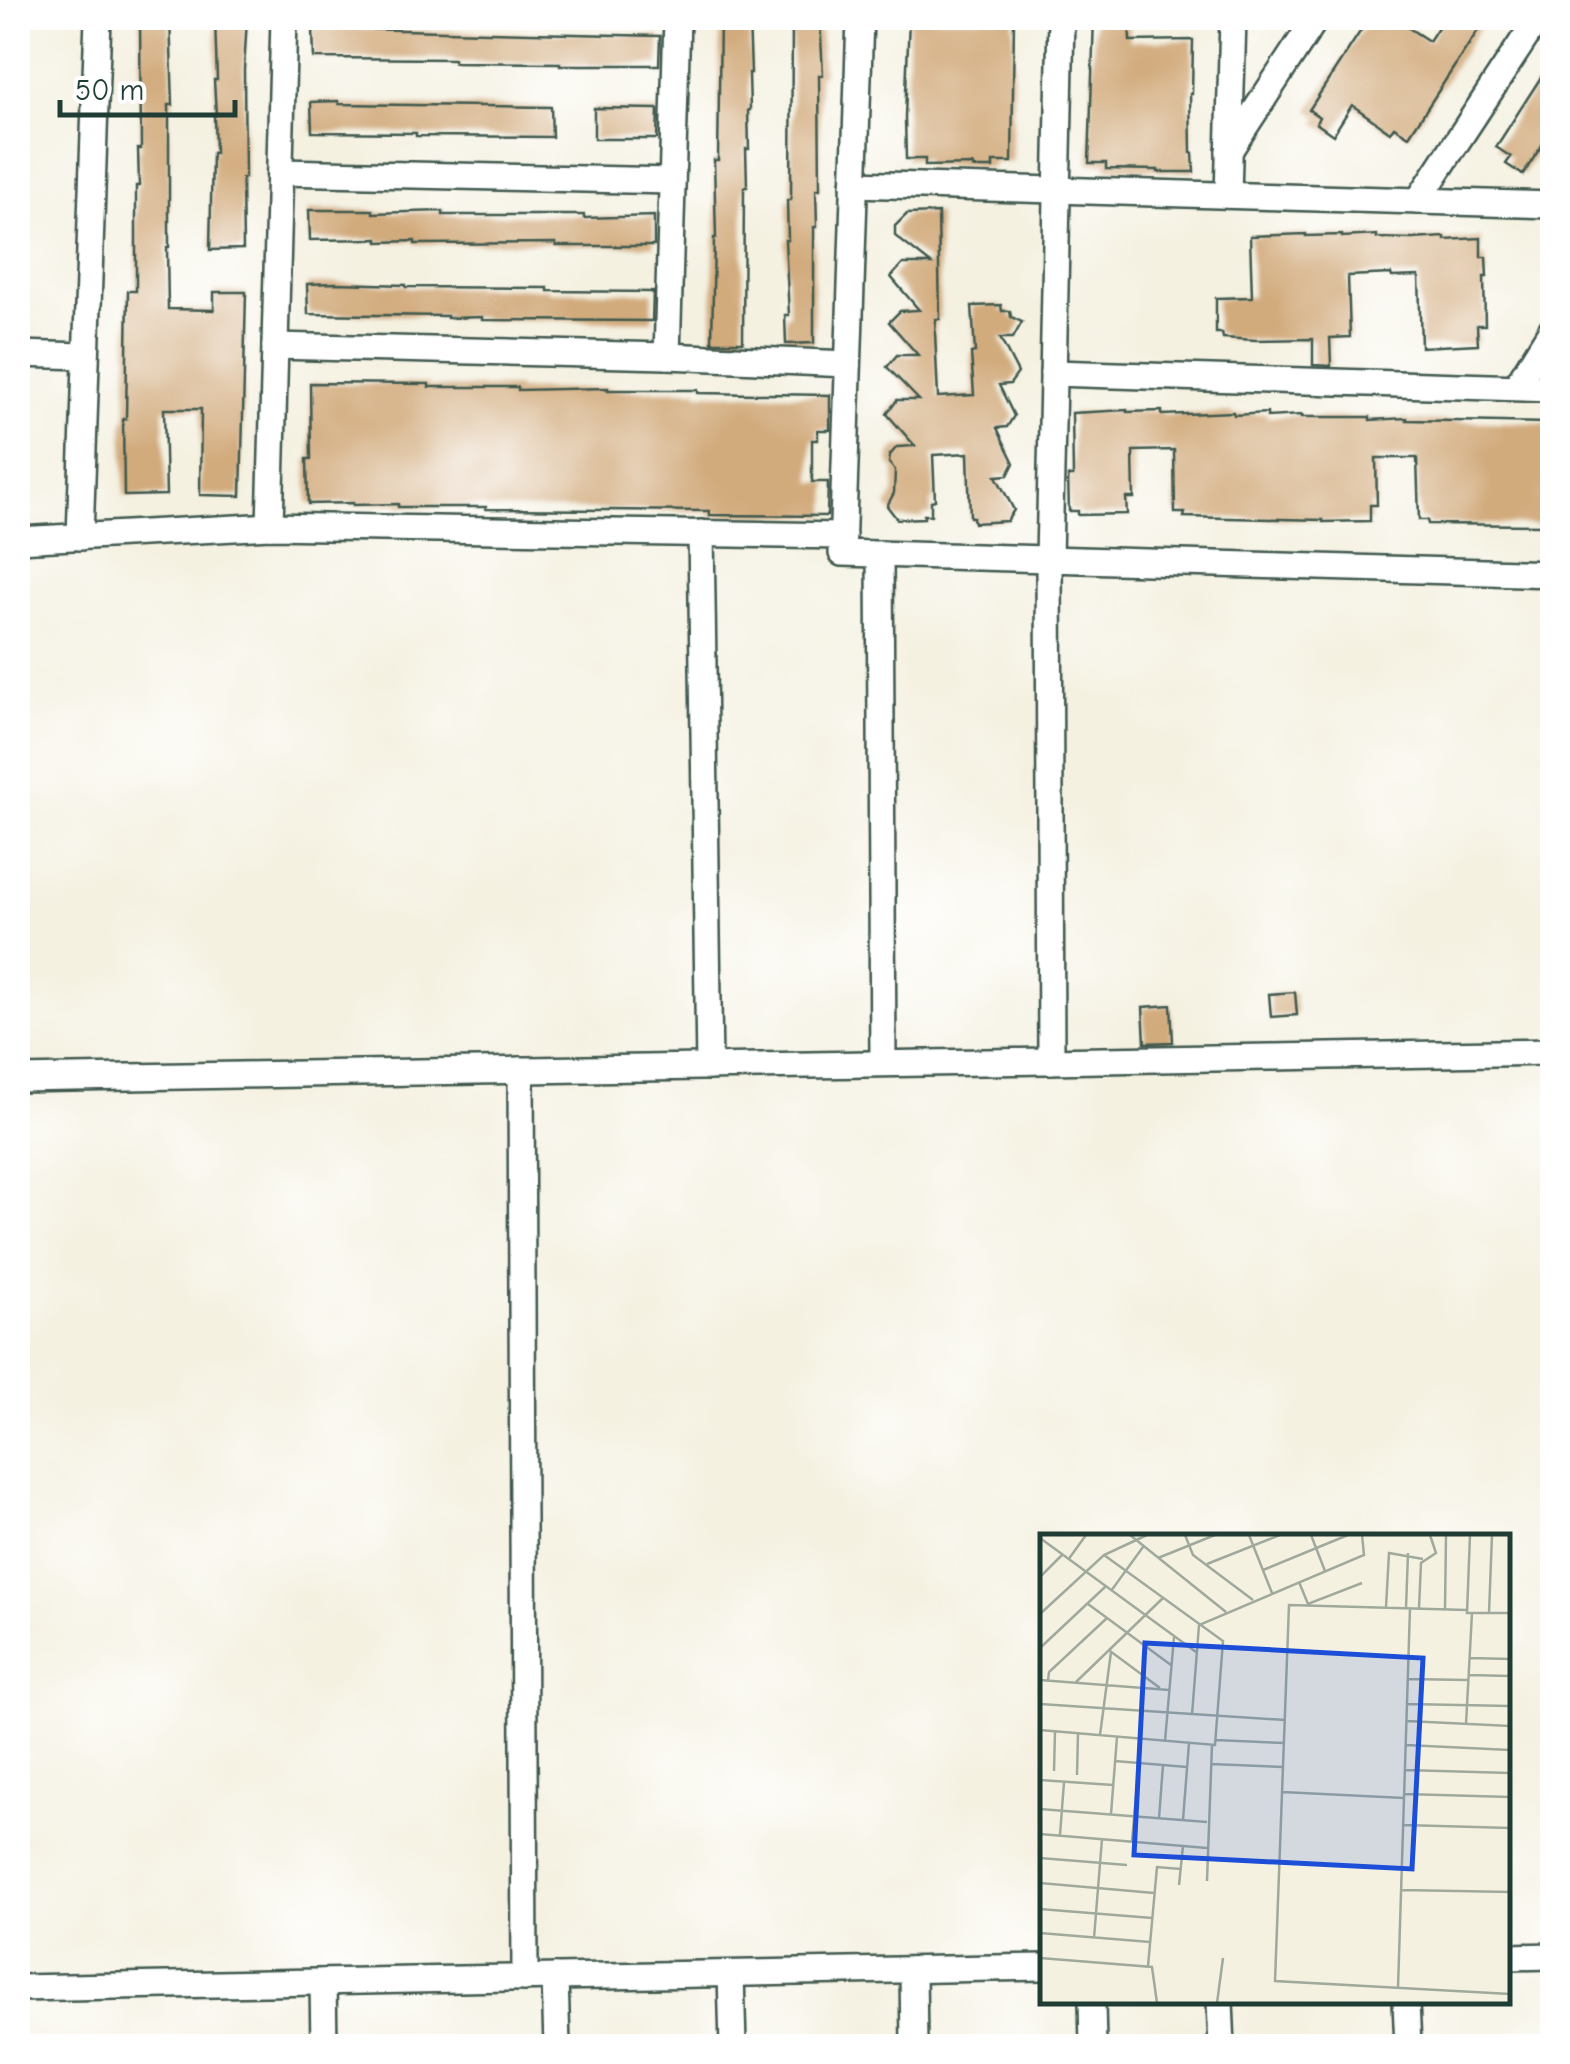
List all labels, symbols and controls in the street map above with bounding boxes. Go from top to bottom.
scale bar [60,55,235,117]
text: 50 m [75,73,144,108]
inset map [1040,1534,1510,2004]

